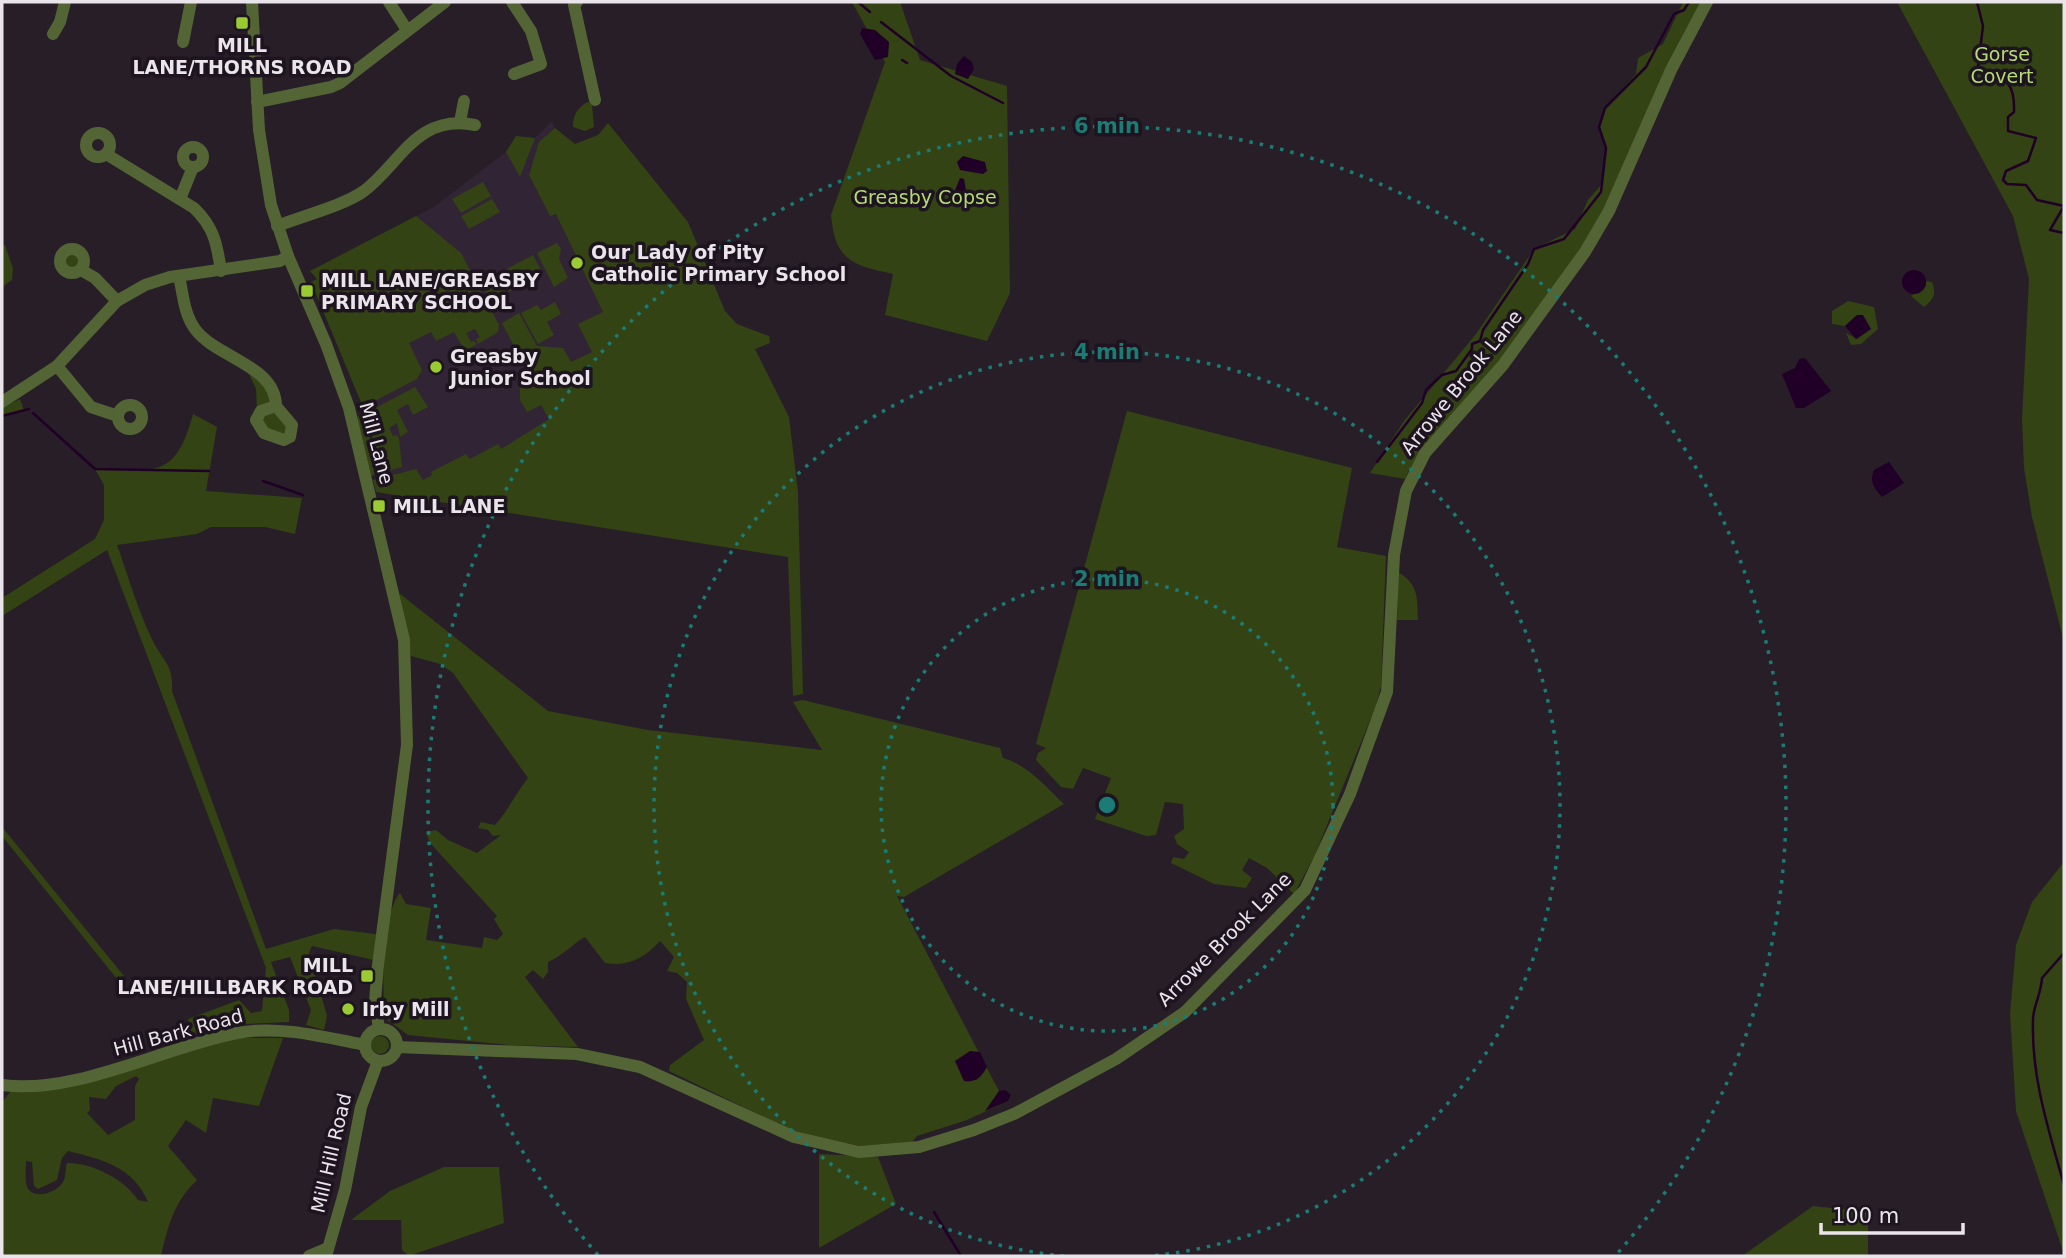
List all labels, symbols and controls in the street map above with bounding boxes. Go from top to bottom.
marker: MILL LANE/THORNS ROAD [234,15,250,31]
place label: MILL LANE/THORNS ROAD [132,34,352,78]
park label: Gorse Covert [1970,43,2034,87]
text: 6 min [1074,114,1140,138]
park label: Greasby Copse [853,186,997,208]
place label: Our Lady of Pity Catholic Primary School [591,241,846,285]
marker: Our Lady of Pity Catholic Primary School [569,255,585,271]
place label: MILL LANE/GREASBY PRIMARY SCHOOL [321,269,539,313]
marker: MILL LANE/GREASBY PRIMARY SCHOOL [299,283,315,299]
street label: Arrowe Brook Lane [1396,305,1526,459]
text: 4 min [1074,340,1140,364]
place label: Greasby Junior School [448,345,591,389]
marker: Greasby Junior School [428,359,444,375]
street label: Mill Lane [355,399,399,487]
place label: MILL LANE [393,495,506,517]
marker: MILL LANE [371,498,387,514]
text: 2 min [1074,567,1140,591]
centre of rings [1095,793,1119,817]
street label: Arrowe Brook Lane [1153,868,1295,1010]
place label: MILL LANE/HILLBARK ROAD [117,954,353,998]
marker: MILL LANE/HILLBARK ROAD [359,968,375,984]
place label: Irby Mill [362,998,450,1020]
marker: Irby Mill [340,1001,356,1017]
street label: Hill Bark Road [111,1004,245,1060]
street label: Mill Hill Road [307,1091,355,1215]
scale bar [1821,1192,1963,1236]
text: 100 m [1832,1204,1899,1228]

